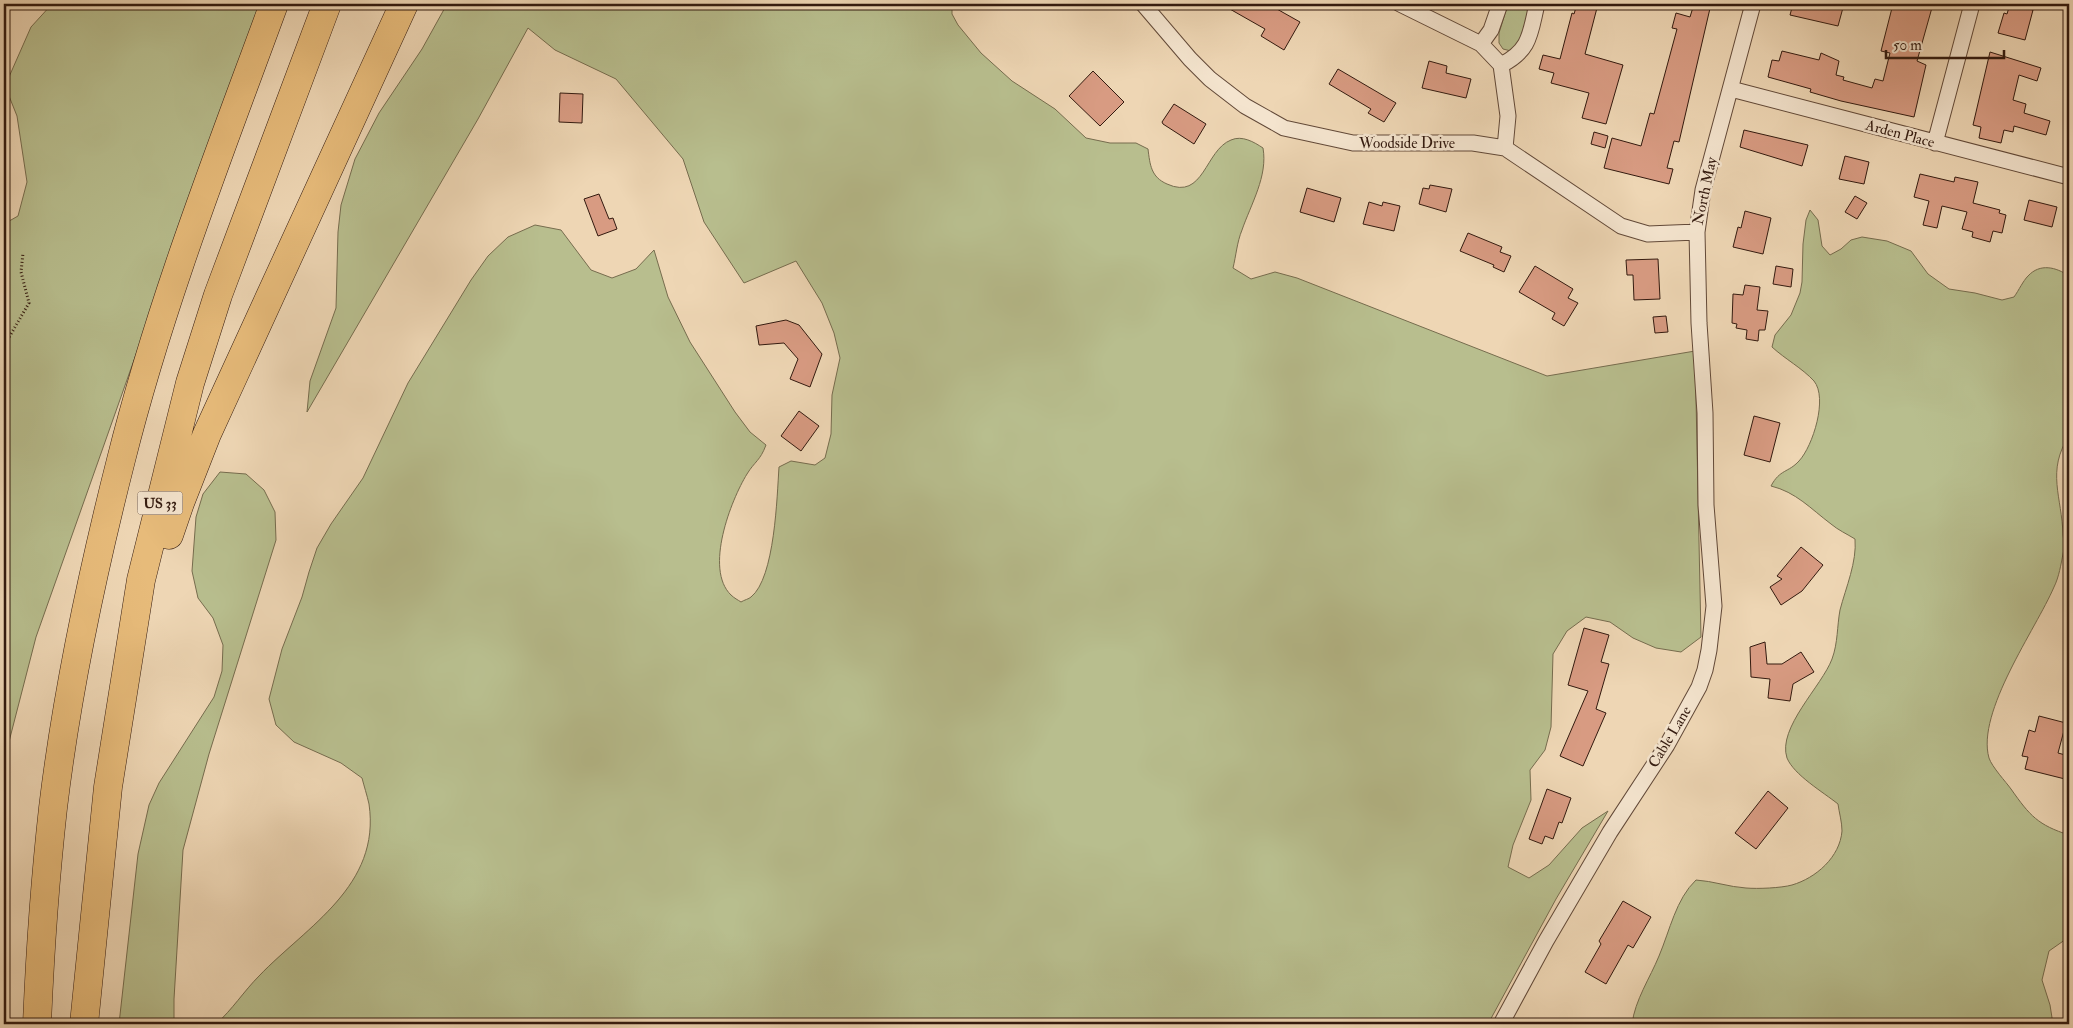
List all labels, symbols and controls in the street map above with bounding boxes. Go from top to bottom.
scale bar [1886,28,2003,60]
text: 50 m [1893,36,1922,55]
street label: Arden Place [1862,115,1937,152]
street label: Woodside Drive [1358,134,1455,153]
street label: North May [1689,155,1722,227]
road number: US 33 [138,492,182,514]
street label: Cable Lane [1644,703,1696,771]

